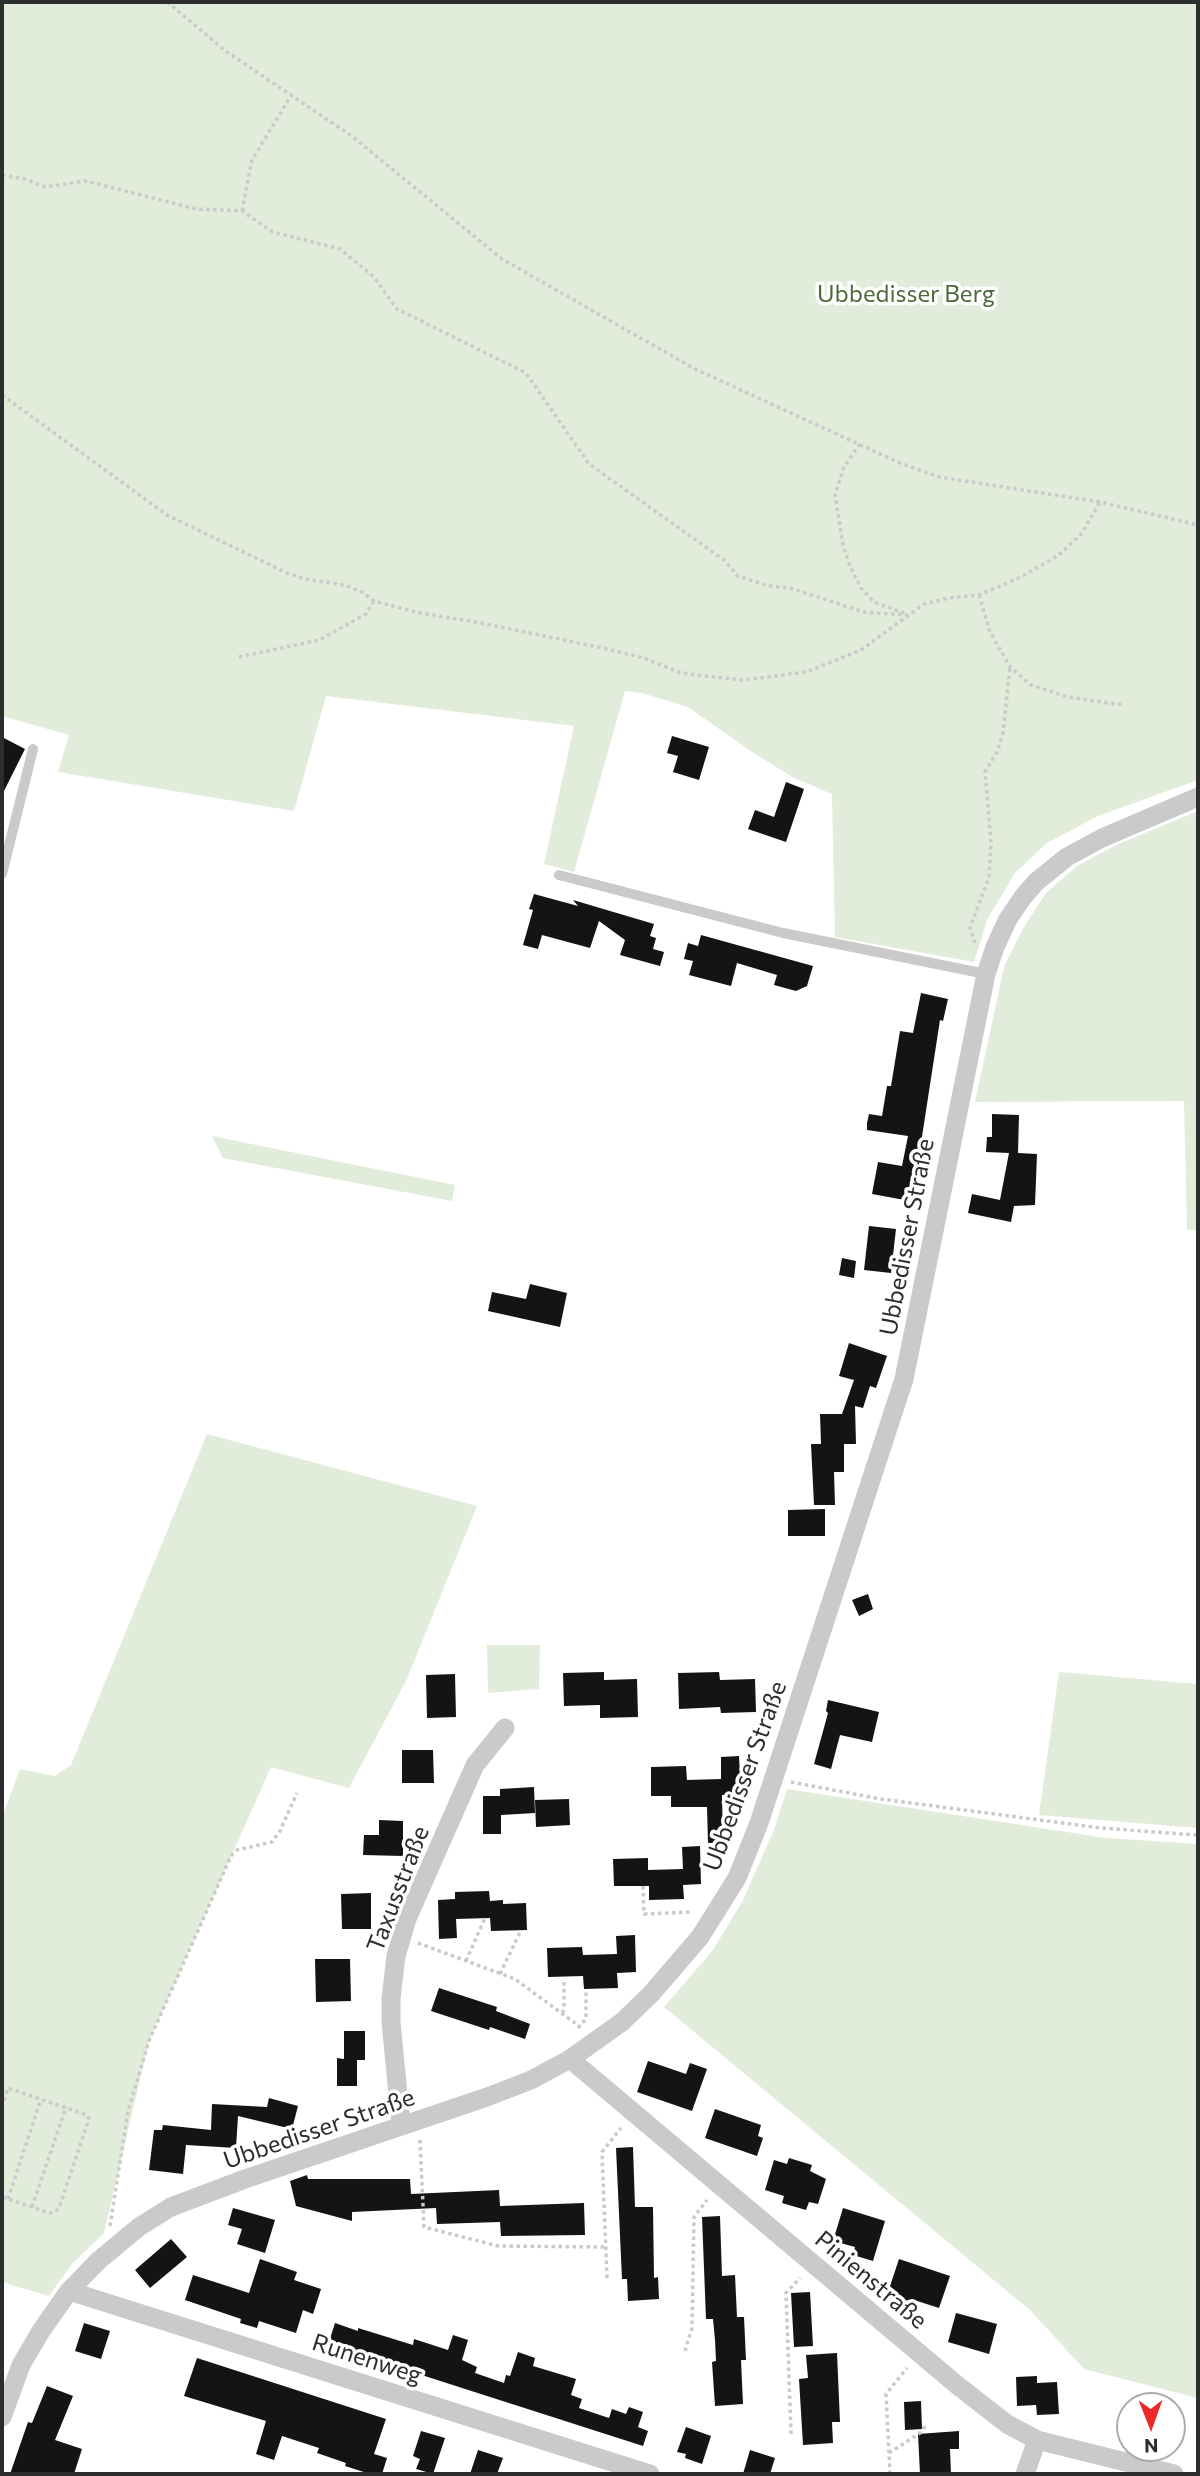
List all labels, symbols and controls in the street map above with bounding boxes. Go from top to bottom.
park label: Ubbedisser Berg [817,280,995,308]
street label: Ubbedisser Straße [874,1136,940,1338]
street label: Ubbedisser Straße [697,1677,793,1875]
street label: Taxusstraße [361,1822,435,1956]
street label: Ubbedisser Straße [220,2083,418,2175]
street label: Pinienstraße [809,2225,933,2335]
street label: Runenweg [308,2328,426,2390]
north arrow [1116,2392,1186,2462]
text: N [1144,2435,1159,2458]

